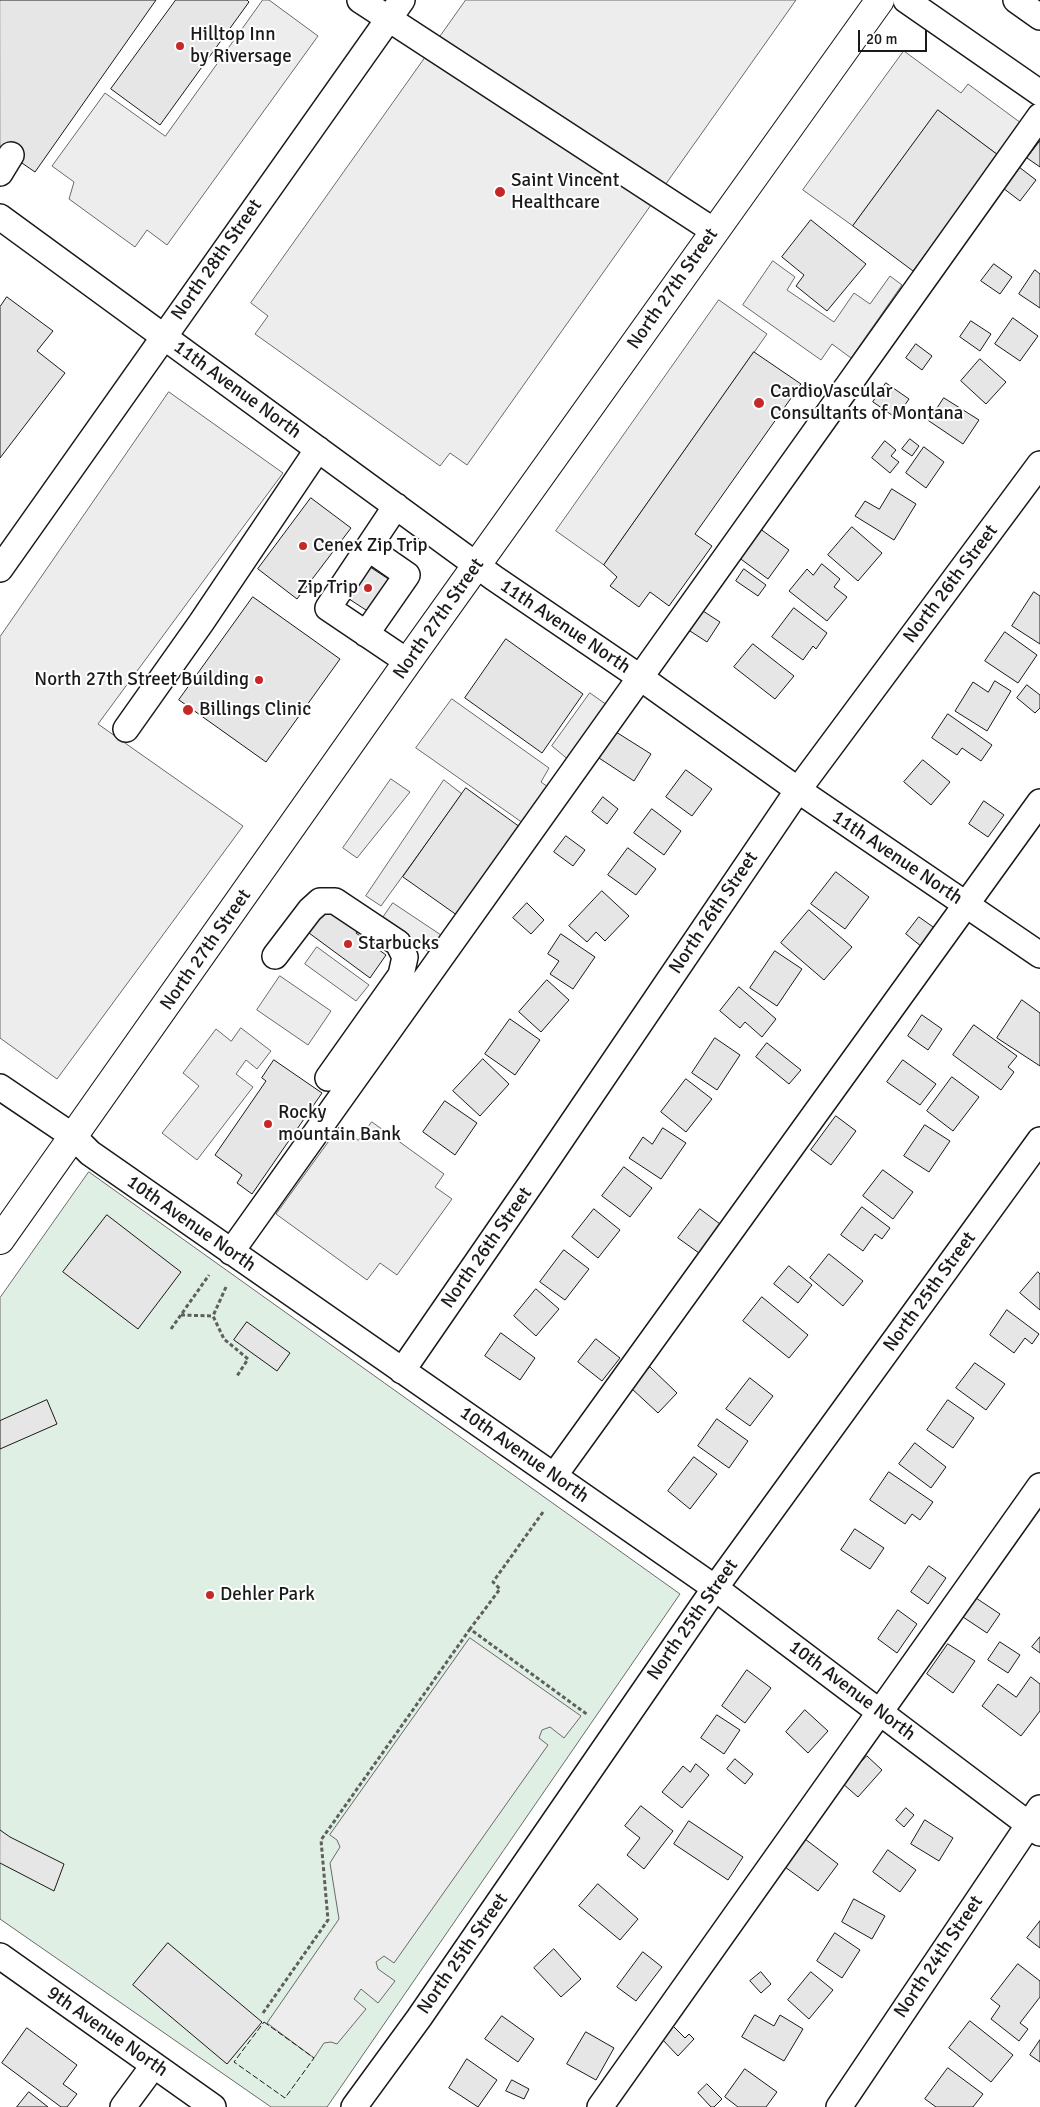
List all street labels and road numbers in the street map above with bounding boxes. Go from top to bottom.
street label: North 28th Street [167,195,267,325]
street label: North 27th Street [623,224,723,354]
street label: 11th Avenue North [169,336,305,444]
street label: North 26th Street [899,520,1003,648]
street label: North 27th Street [389,554,489,684]
street label: 11th Avenue North [495,575,635,679]
street label: 11th Avenue North [827,806,967,910]
street label: North 26th Street [665,848,763,978]
street label: North 27th Street [156,885,256,1015]
street label: 10th Avenue North [122,1171,260,1277]
street label: North 26th Street [437,1183,537,1313]
street label: North 25th Street [879,1228,981,1356]
street label: 10th Avenue North [455,1402,593,1508]
street label: North 25th Street [643,1555,743,1685]
street label: 10th Avenue North [784,1636,920,1746]
street label: North 25th Street [413,1889,513,2019]
street label: North 24th Street [890,1892,988,2022]
street label: 9th Avenue North [42,1982,172,2082]

